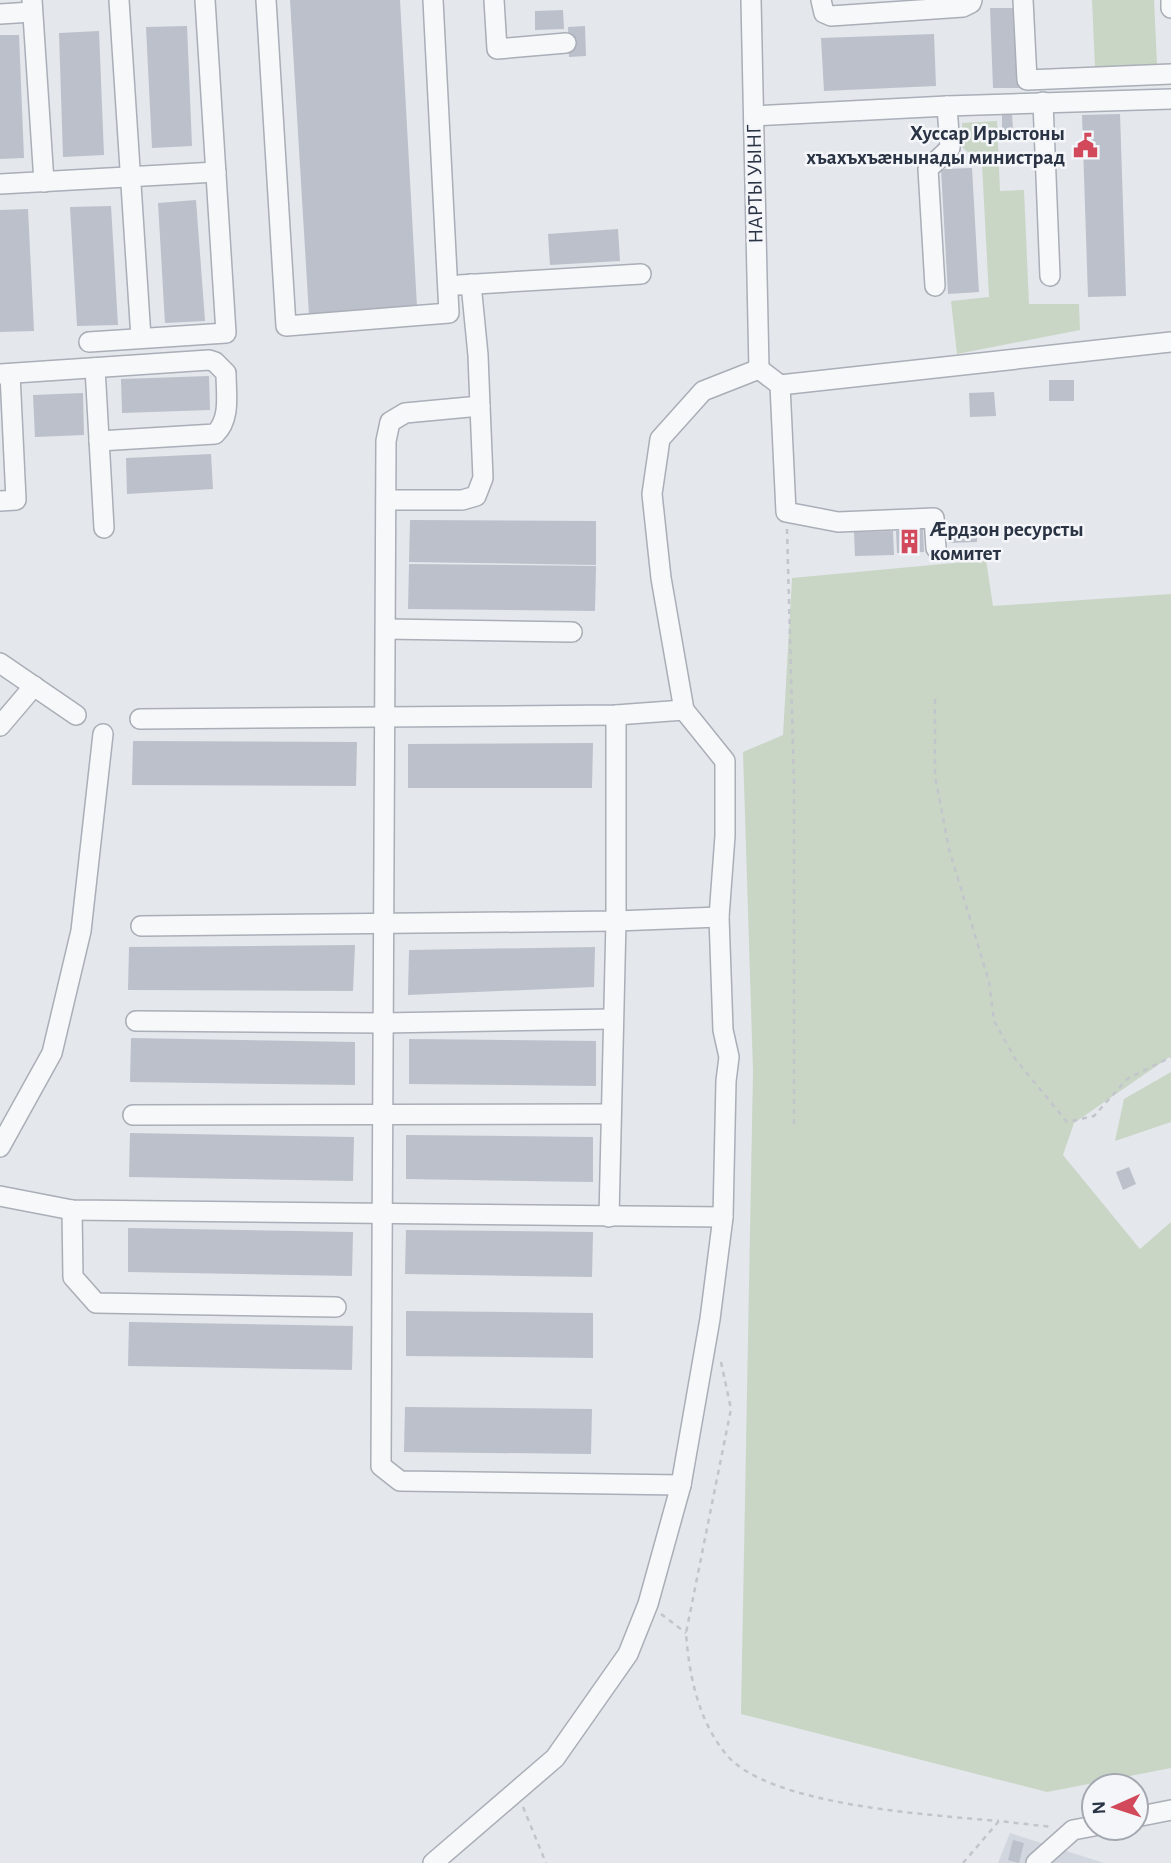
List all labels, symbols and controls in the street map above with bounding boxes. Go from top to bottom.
place label: Хуссар Ирыстоны хъахъхъæнынады министрад [806,123,1065,168]
street label: НАРТЫ УЫНГ [743,124,767,244]
public building icon: Хуссар Ирыстоны хъахъхъæнынады министрад [1071,131,1099,159]
place label: Æрдзон ресурсты комитет [929,519,1084,564]
building icon: Æрдзон ресурсты комитет [896,527,924,555]
north arrow [1080,1772,1150,1842]
text: N [1090,1801,1109,1815]

